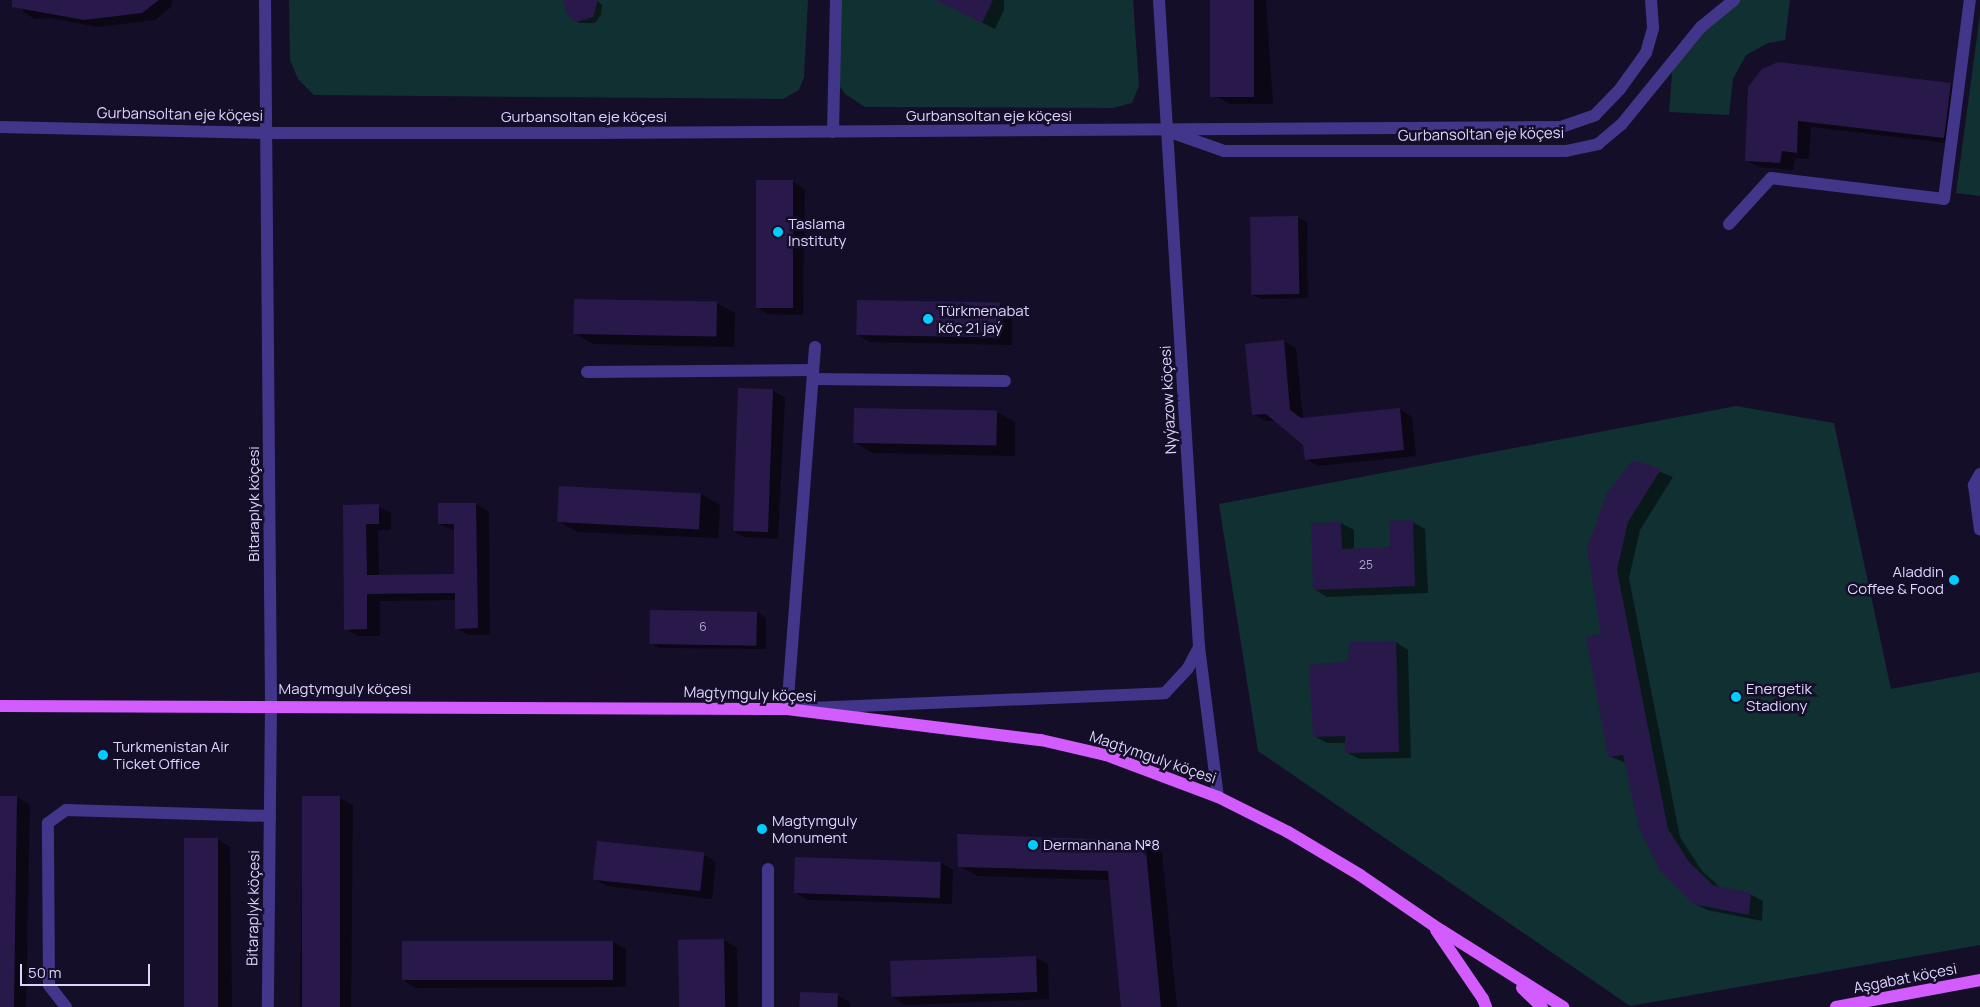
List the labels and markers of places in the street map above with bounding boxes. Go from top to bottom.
place label: Taslama Instituty [788,214,846,249]
marker: Taslama Instituty [772,226,784,238]
place label: Türkmenabat köç 21 jaý [938,301,1030,336]
marker: Türkmenabat köç 21 jaý [922,313,934,325]
place label: Aladdin Coffee & Food [1847,562,1944,597]
marker: Aladdin Coffee & Food [1948,574,1960,586]
place label: Energetik Stadiony [1746,679,1812,714]
marker: Energetik Stadiony [1730,691,1742,703]
place label: Turkmenistan Air Ticket Office [113,737,229,772]
marker: Turkmenistan Air Ticket Office [97,749,109,761]
place label: Magtymguly Monument [772,811,857,846]
marker: Magtymguly Monument [756,823,768,835]
place label: Dermanhana №8 [1043,836,1160,854]
marker: Dermanhana №8 [1027,839,1039,851]

